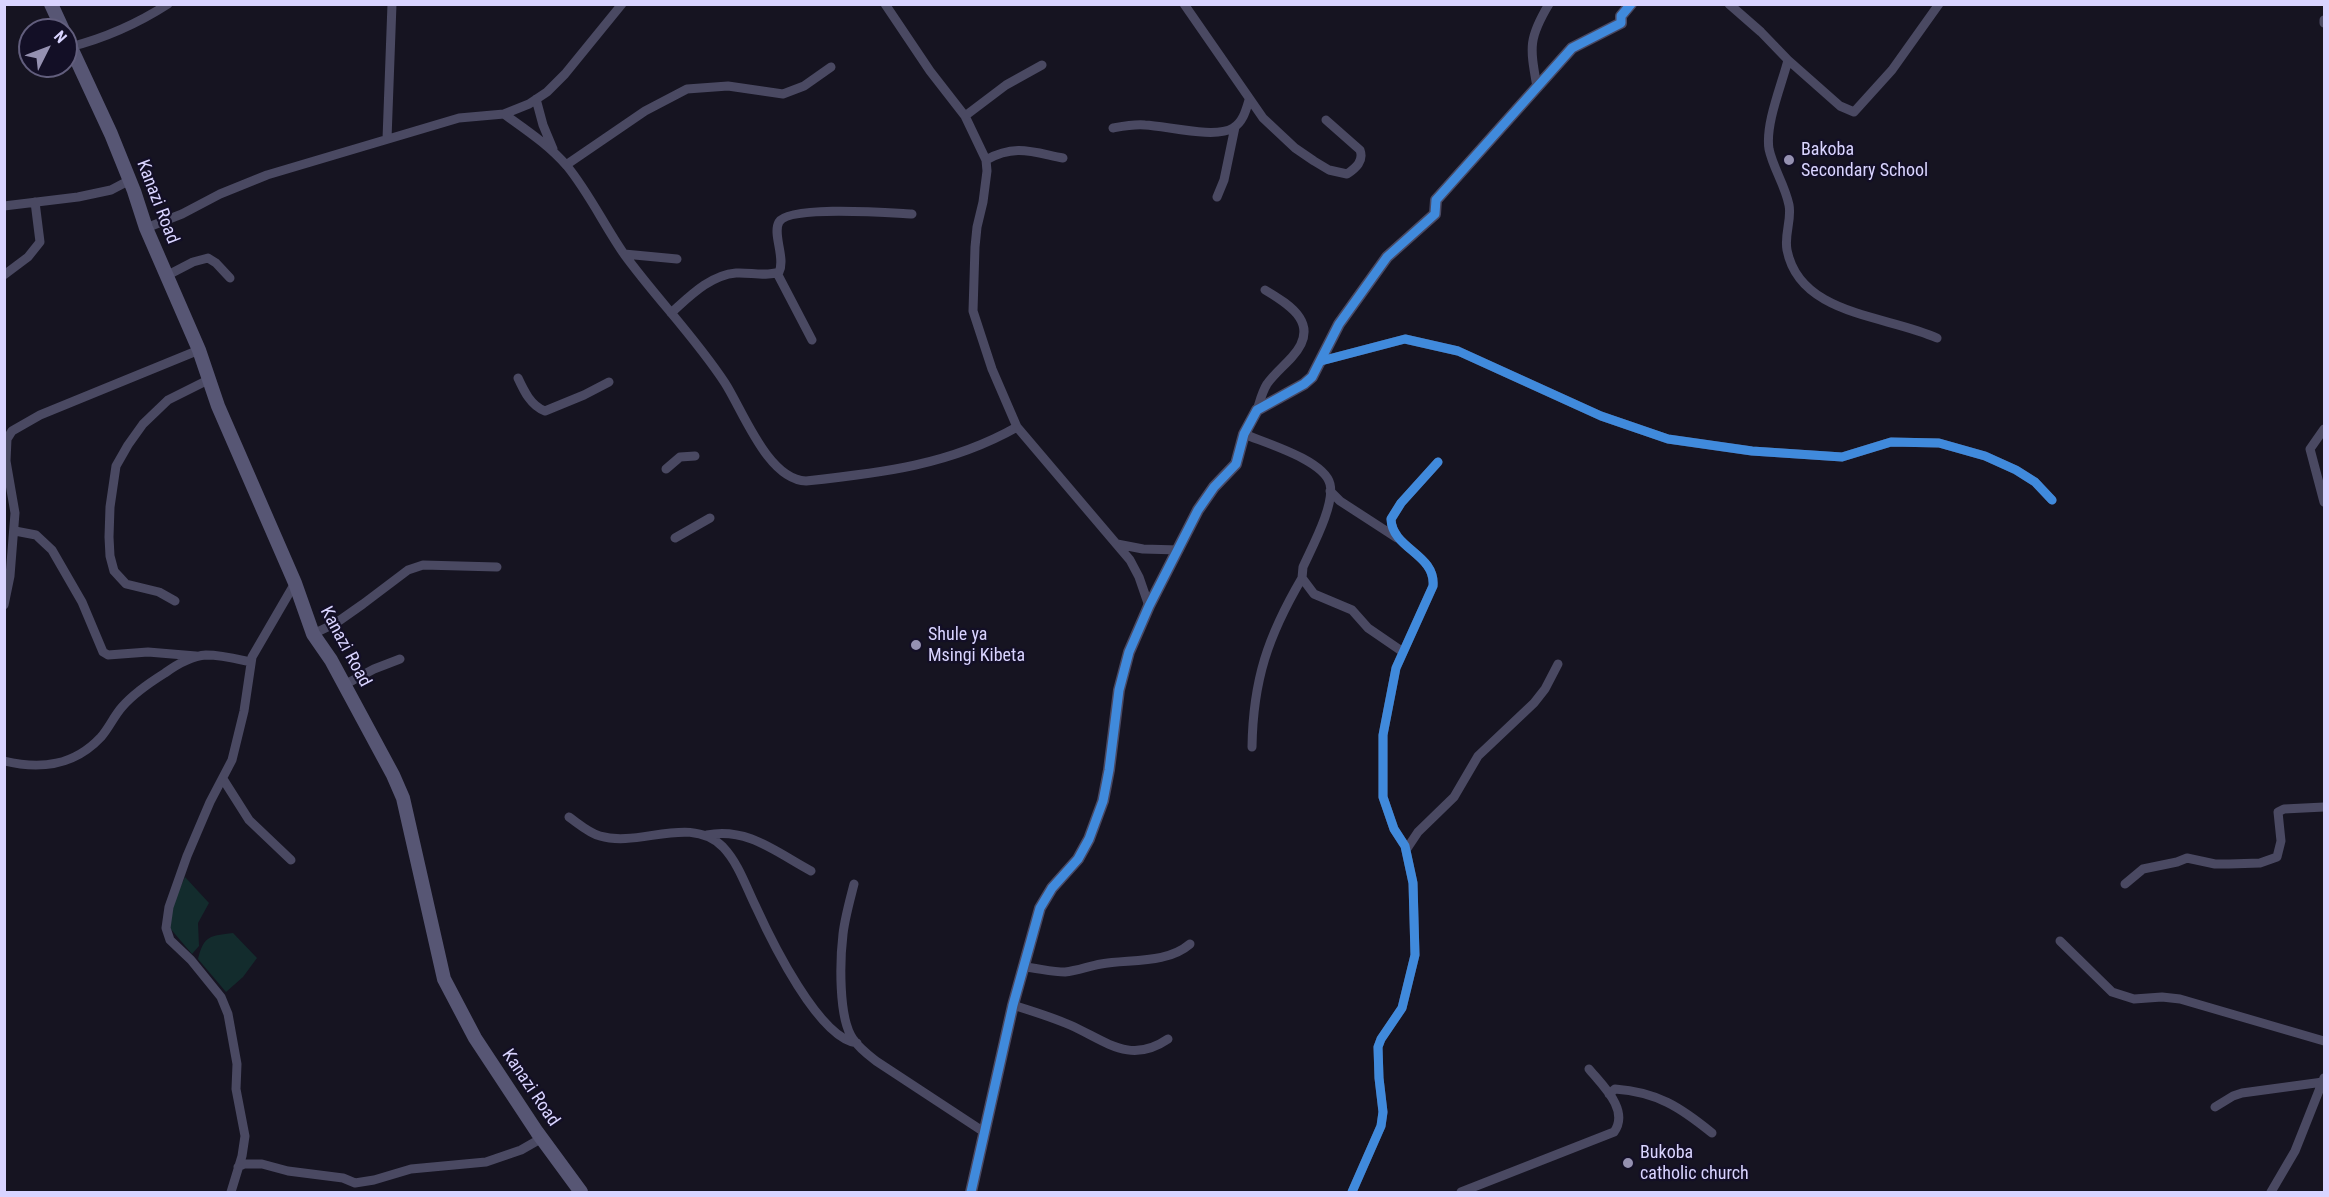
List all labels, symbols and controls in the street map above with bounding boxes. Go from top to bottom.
north arrow [18,18,78,78]
text: N [50,27,71,47]
place label: Bakoba Secondary School [1801,139,1928,182]
marker: Bakoba Secondary School [1782,153,1796,167]
street label: Kanazi Road [131,157,183,247]
street label: Kanazi Road [315,603,375,691]
place label: Shule ya Msingi Kibeta [928,624,1025,666]
marker: Shule ya Msingi Kibeta [909,638,923,652]
street label: Kanazi Road [496,1045,564,1131]
place label: Bukoba catholic church [1640,1142,1749,1184]
marker: Bukoba catholic church [1621,1156,1635,1170]

